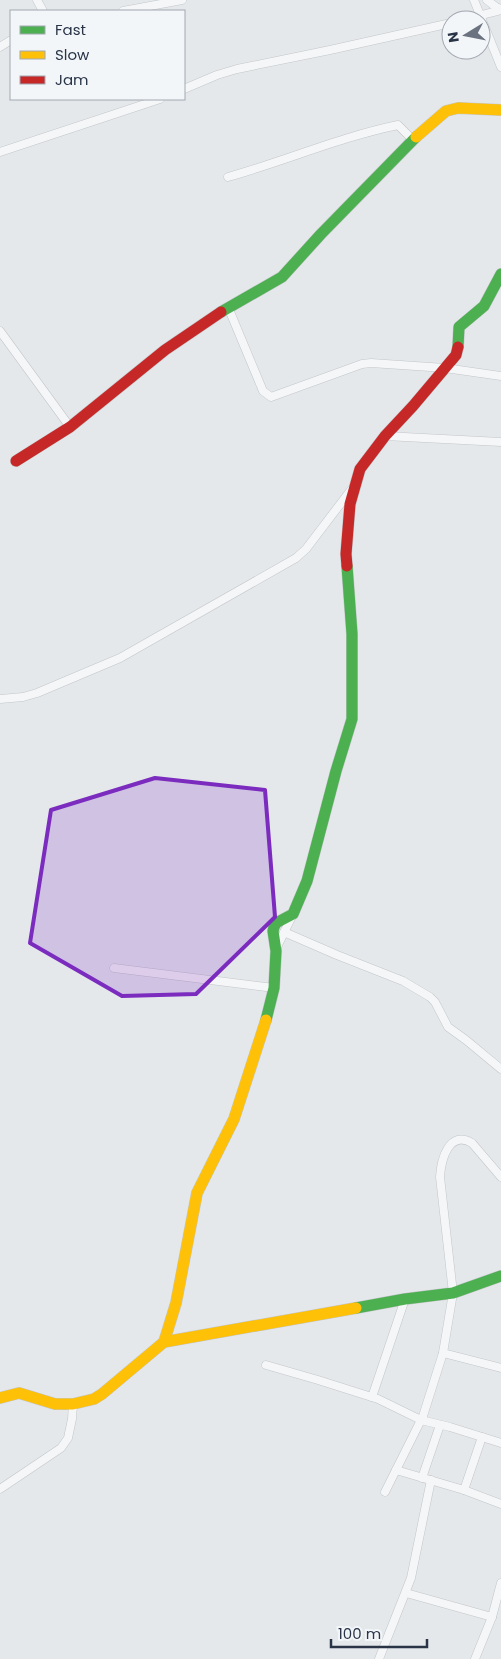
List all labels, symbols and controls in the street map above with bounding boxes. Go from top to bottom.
legend [10,10,185,100]
north arrow [441,10,491,60]
text: Fast [55,19,86,40]
text: N [442,30,464,44]
text: Slow [55,44,90,65]
text: Jam [55,69,89,90]
scale bar [331,1616,427,1648]
text: 100 m [338,1623,381,1644]

